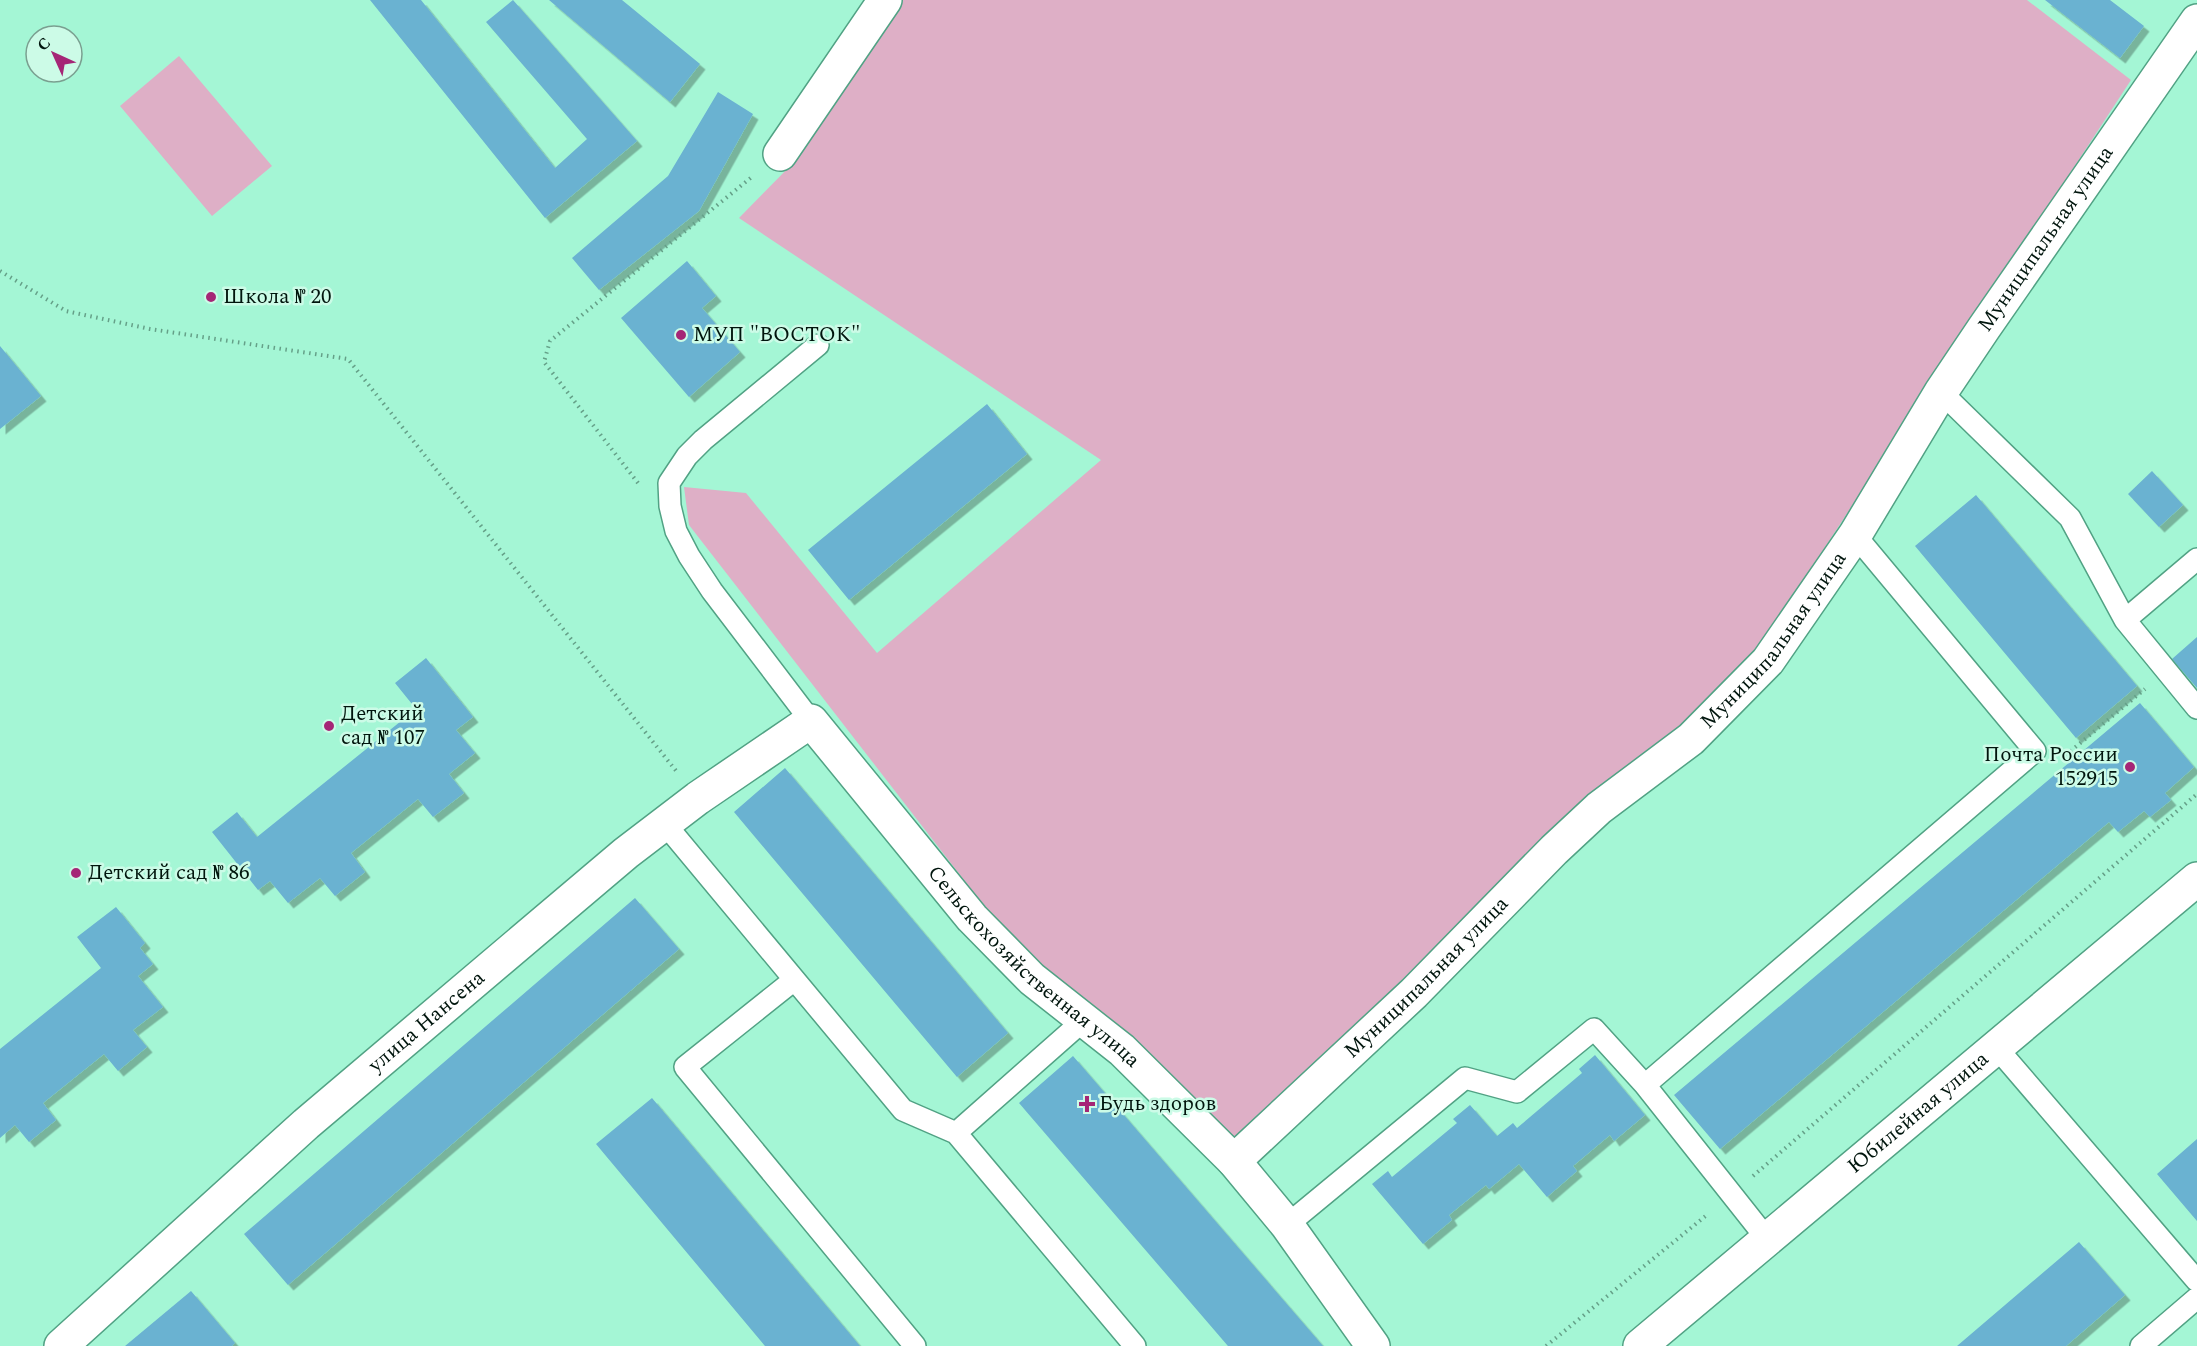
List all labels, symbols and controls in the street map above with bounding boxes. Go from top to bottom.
north arrow [24,24,84,84]
text: С [32,32,57,57]
street label: Муниципальная улица [1970,139,2122,339]
place label: Школа № 20 [223,281,331,313]
marker: Школа № 20 [204,290,218,304]
place label: МУП "ВОСТОК" [693,319,860,351]
marker: МУП "ВОСТОК" [674,328,688,342]
street label: Муниципальная улица [1693,545,1855,737]
place label: Детский сад № 107 [341,698,425,754]
marker: Детский сад № 107 [322,719,336,733]
place label: Почта России 152915 [1984,739,2118,795]
marker: Почта России 152915 [2123,760,2137,774]
place label: Детский сад № 86 [88,857,250,889]
street label: Сельскохозяйственная улица [919,859,1148,1076]
marker: Детский сад № 86 [69,866,83,880]
street label: Муниципальная улица [1337,888,1517,1066]
street label: улица Нансена [361,962,493,1081]
street label: Юбилейная улица [1840,1043,1997,1182]
place label: Будь здоров [1099,1088,1216,1120]
marker: Будь здоров [1080,1097,1094,1111]

